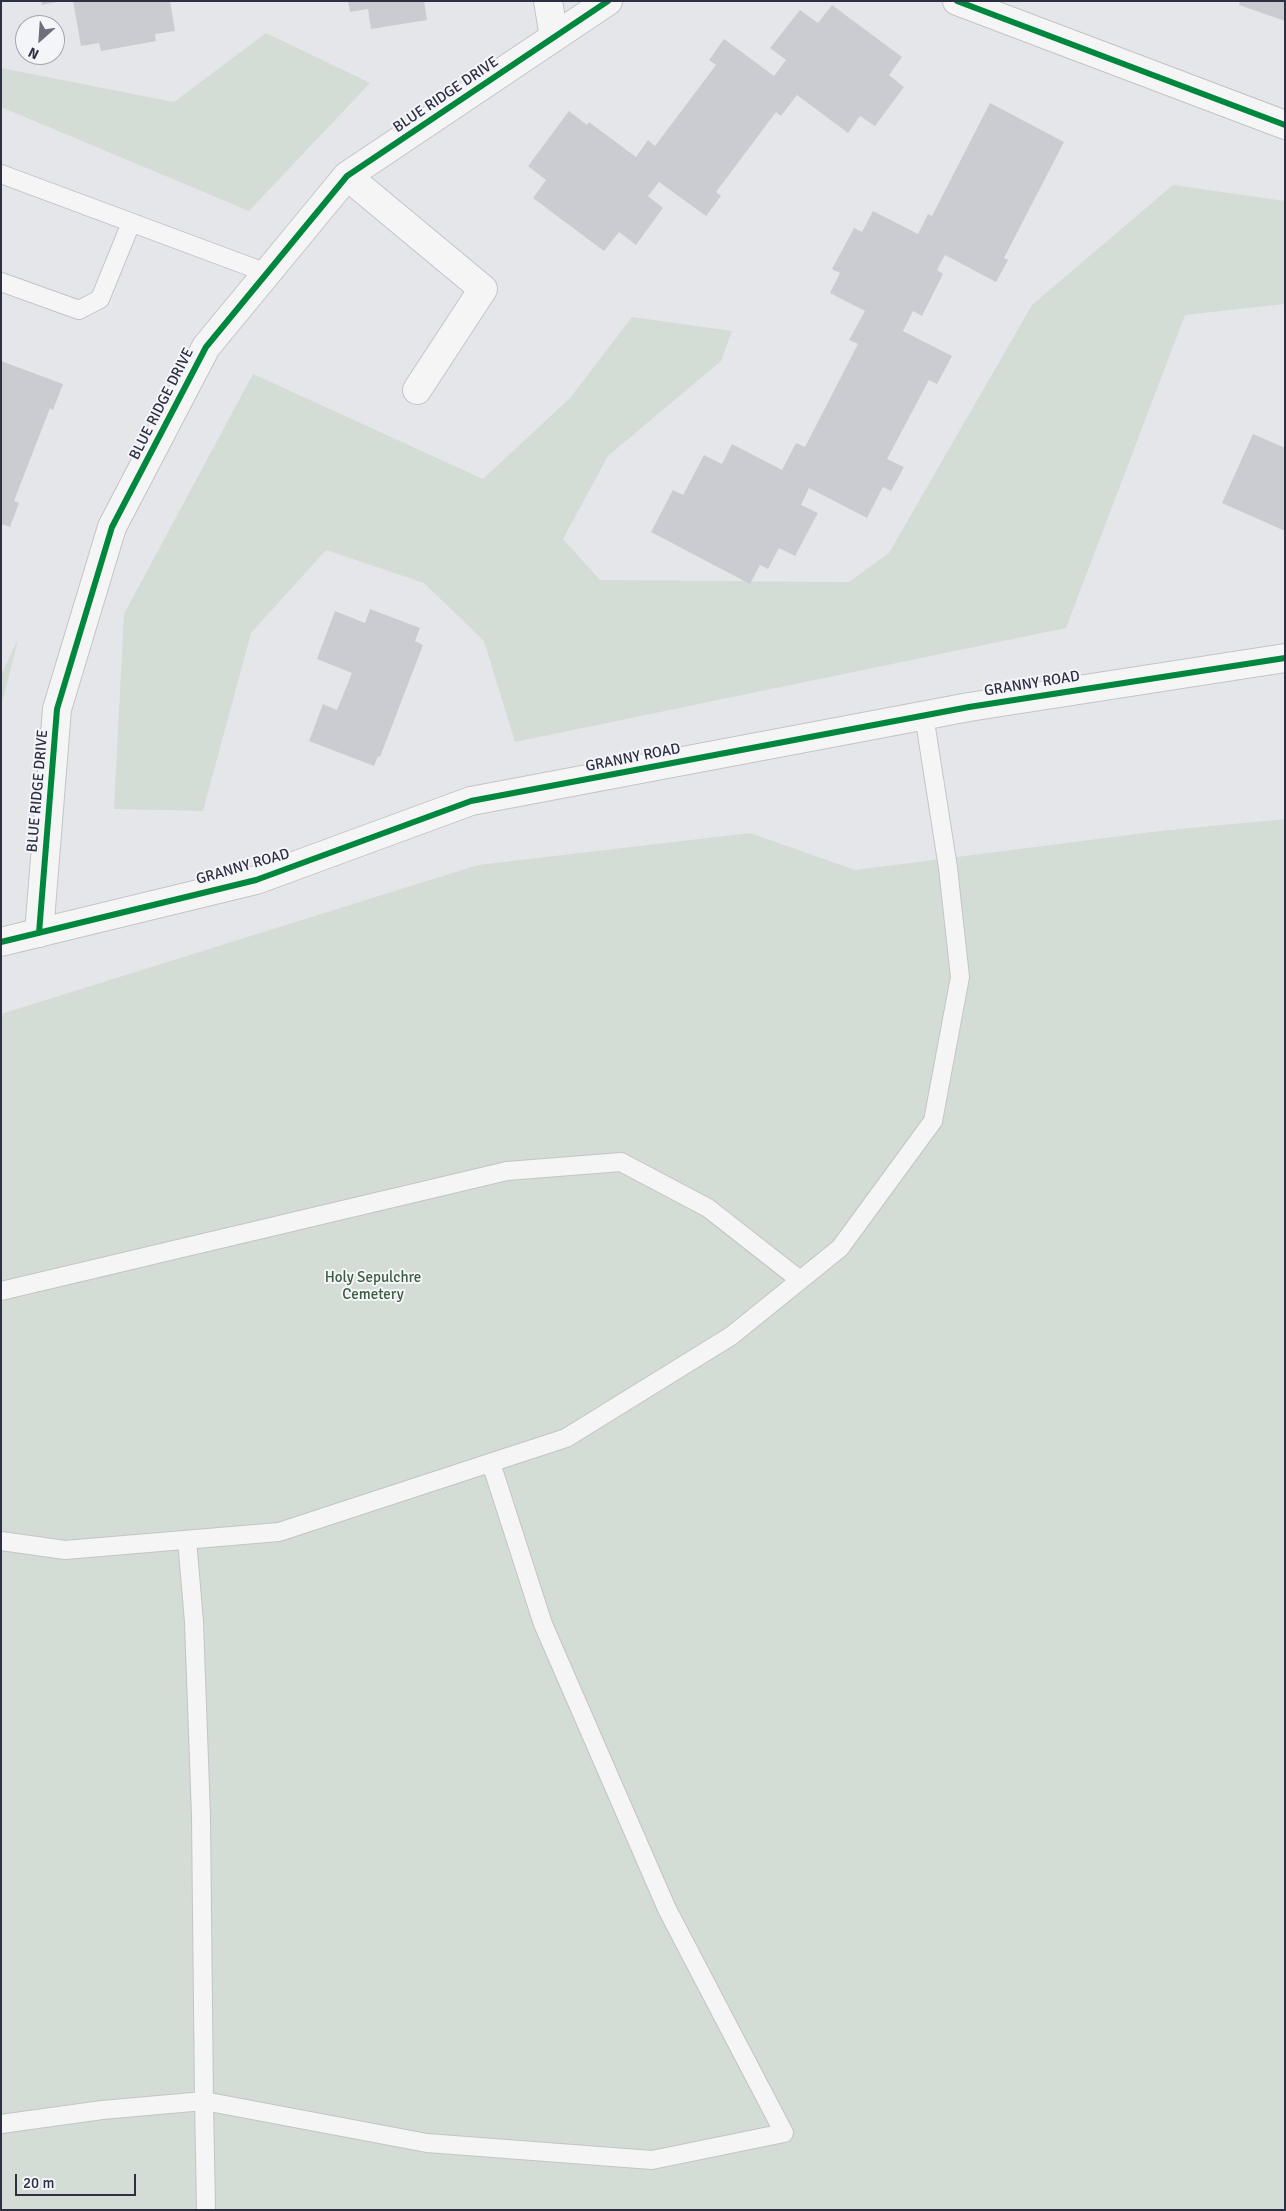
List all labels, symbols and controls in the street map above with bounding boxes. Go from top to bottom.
north arrow [15,15,65,65]
text: N [26,43,42,63]
street label: BLUE RIDGE DRIVE [390,53,502,137]
street label: BLUE RIDGE DRIVE [126,345,198,463]
street label: GRANNY ROAD [983,668,1081,700]
street label: BLUE RIDGE DRIVE [24,729,52,853]
street label: GRANNY ROAD [584,740,682,776]
street label: GRANNY ROAD [194,845,292,889]
park label: Holy Sepulchre Cemetery [325,1269,421,1304]
scale bar [18,2164,139,2196]
text: 20 m [23,2174,54,2192]

